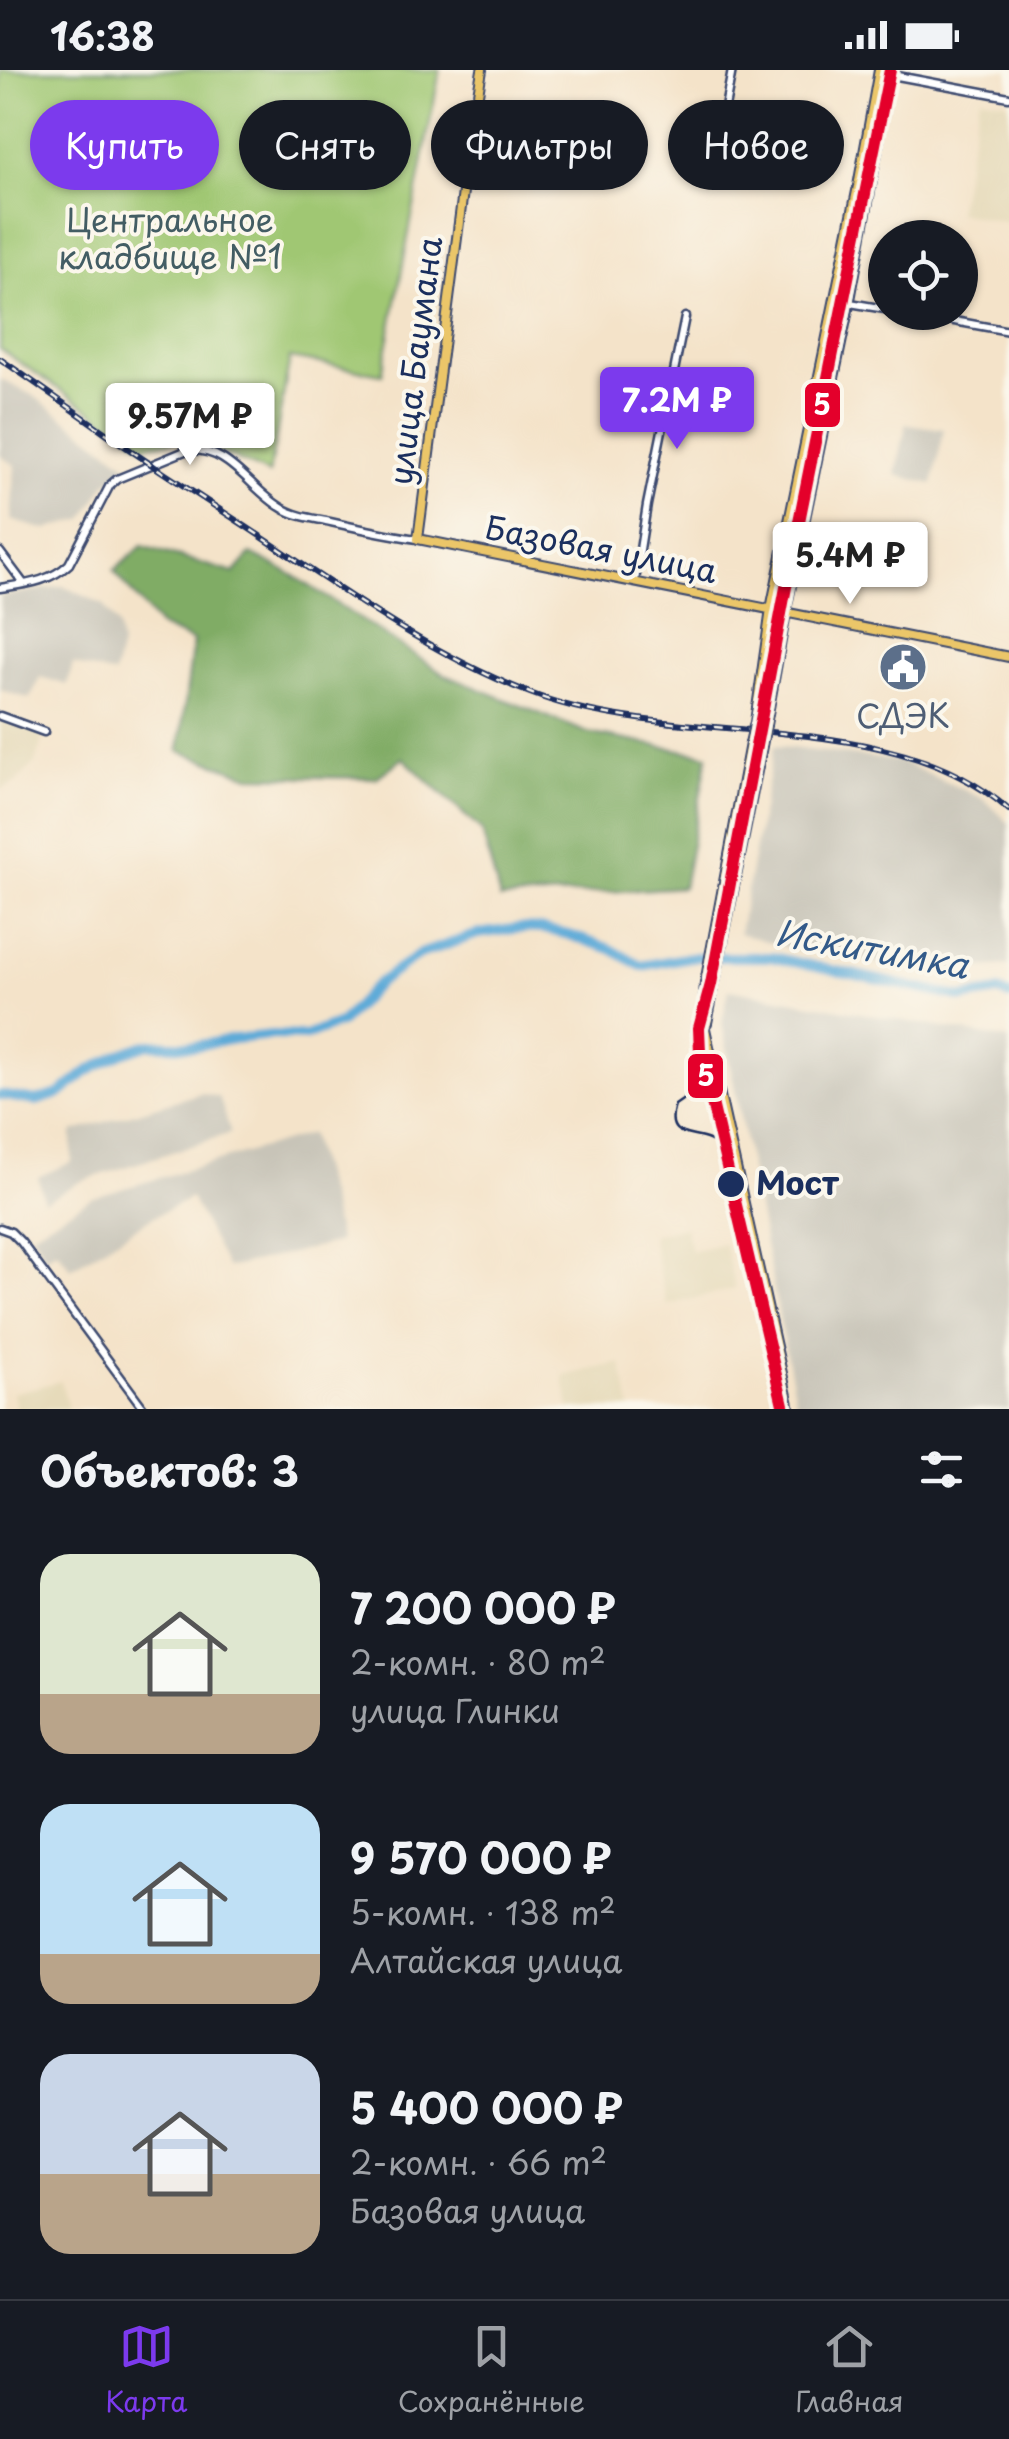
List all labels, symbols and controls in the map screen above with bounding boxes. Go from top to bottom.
text: 16:38 [50,7,155,64]
chip: Купить [30,100,219,190]
chip: Снять [239,100,411,190]
chip: Фильтры [431,100,648,190]
chip: Новое [668,100,844,190]
park label: Центральное кладбище №1 [58,195,282,280]
map controls [868,220,978,330]
button: locate [868,220,978,330]
street label: улица Баумана [375,234,453,488]
pin: 7.2M ₽ [596,367,758,452]
text: 7.2M ₽ [622,375,732,423]
line badge: 5 [803,381,842,429]
text: 5 [813,382,831,425]
pin: 9.57M ₽ [98,383,282,468]
text: 9.57M ₽ [128,391,252,439]
street label: Базовая улица [481,502,721,594]
pin: 5.4M ₽ [769,522,931,607]
text: 5.4M ₽ [795,530,905,578]
public building icon: СДЭК [877,641,929,693]
place label: СДЭК [856,691,950,739]
water label: Искитимка [772,905,974,991]
line badge: 5 [686,1052,725,1100]
text: 5 [697,1053,715,1096]
place label: Мост [756,1158,840,1206]
marker: Мост [715,1168,747,1200]
text: Объектов: 3 [40,1438,299,1501]
icon: filters [914,1442,969,1497]
text: 7 200 000 ₽ [350,1575,616,1638]
icon: home [120,1594,240,1714]
text: 2-комн. · 80 m² [350,1638,606,1686]
text: улица Глинки [350,1686,560,1734]
text: 9 570 000 ₽ [350,1825,611,1888]
icon: home [120,1844,240,1964]
text: 5-комн. · 138 m² [350,1888,616,1936]
text: Алтайская улица [350,1936,622,1984]
text: 5 400 000 ₽ [350,2075,623,2138]
icon: home [120,2094,240,2214]
text: 2-комн. · 66 m² [350,2138,607,2186]
text: Базовая улица [350,2186,585,2234]
tab: Карта [105,2319,187,2422]
tab: Сохранённые [398,2319,585,2422]
tab: Главная [795,2319,904,2422]

